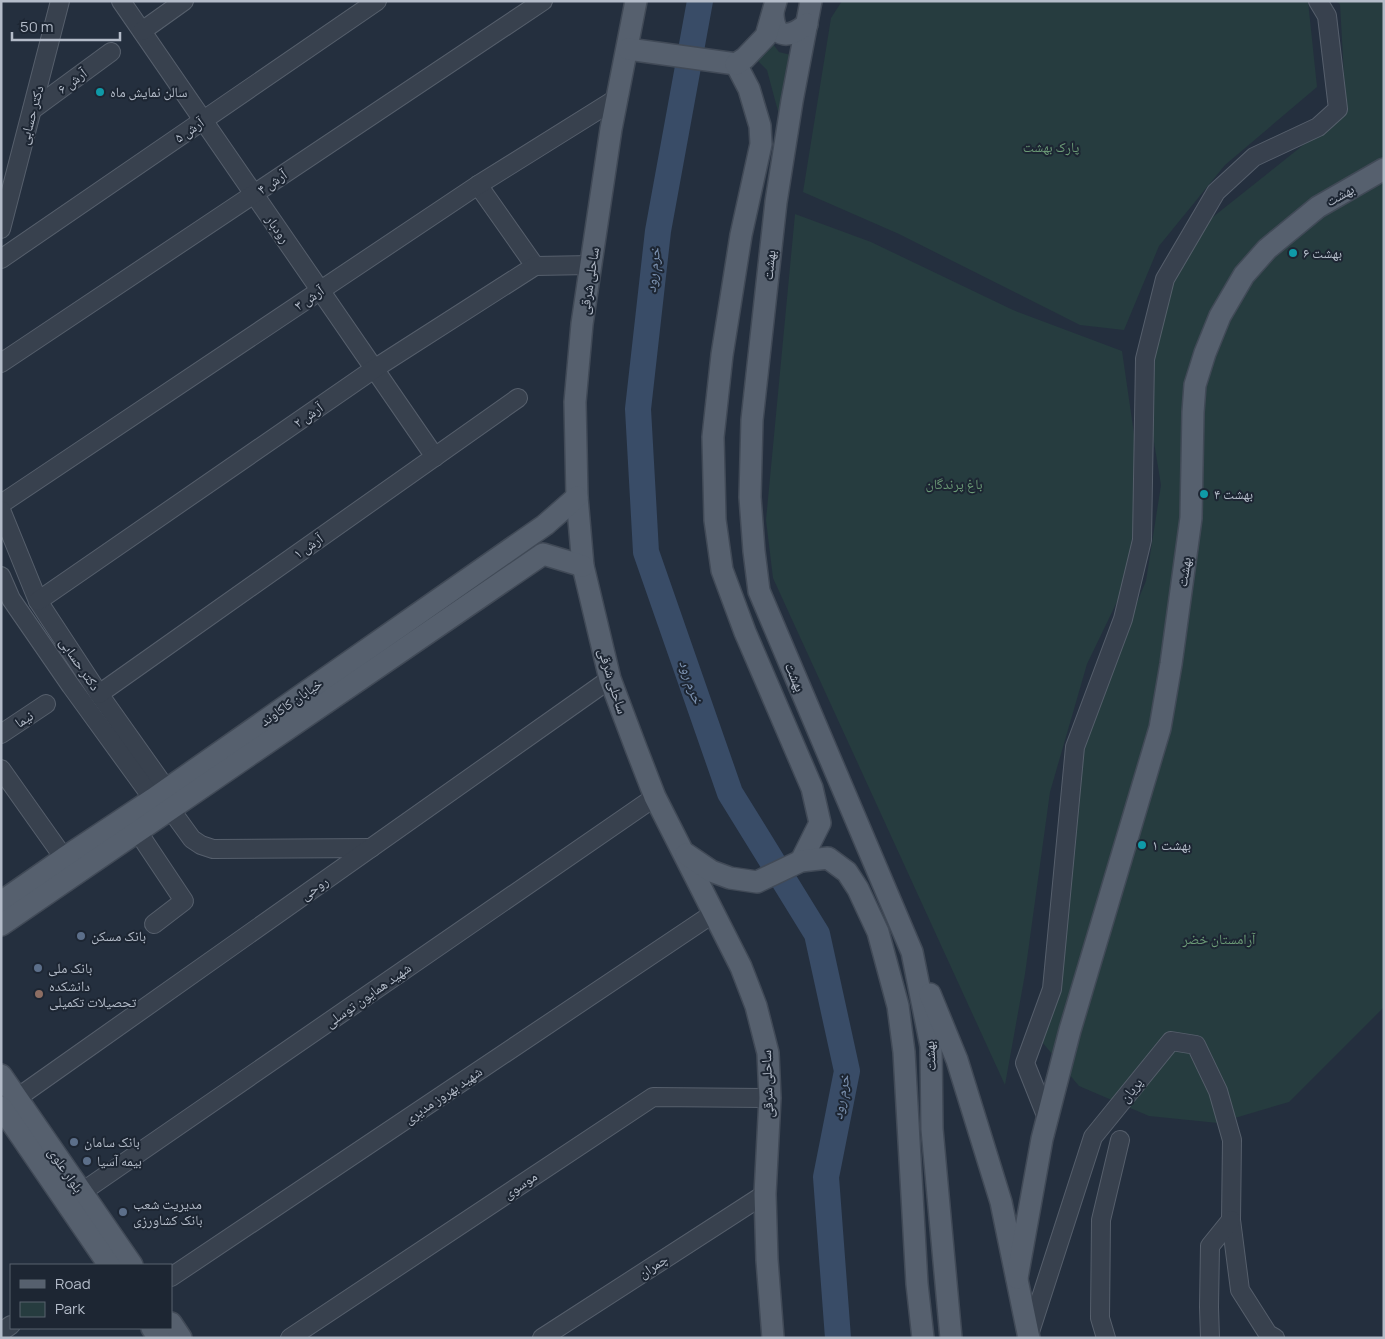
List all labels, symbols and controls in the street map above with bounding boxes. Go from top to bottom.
scale bar [12,10,120,42]
text: 50 m [20,16,54,37]
street label: آرش ۶ [53,63,91,98]
place label: سالن نمایش ماه [110,82,187,101]
street label: دکتر حسابی [14,83,48,146]
marker: سالن نمایش ماه [94,86,106,98]
street label: آرش ۵ [170,112,208,147]
park label: پارک بهشت [1023,137,1079,156]
street label: آرش ۴ [253,165,291,198]
street label: بهشت [1322,179,1358,210]
street label: رودبار [261,210,295,247]
place label: بهشت ۶ [1303,243,1342,262]
street label: ساحلی شرقی [574,246,603,316]
water label: خرم رود [640,246,665,293]
marker: بهشت ۶ [1287,247,1299,259]
street label: بهشت [757,249,780,281]
street label: آرش ۳ [290,281,328,314]
street label: آرش ۲ [289,397,327,432]
park label: باغ پرندگان [925,474,983,494]
place label: بهشت ۴ [1214,484,1253,503]
marker: بهشت ۴ [1198,488,1210,500]
street label: آرش ۱ [289,528,327,563]
street label: بهشت [1172,556,1195,588]
street label: دکتر حسابی [56,633,105,694]
street label: ساحلی شرقی [594,646,632,716]
water label: خرم رود [674,657,709,707]
street label: بهشت [781,659,810,694]
street label: خیابان کاکاوند [256,673,326,730]
street label: نیما [11,706,37,732]
place label: بهشت ۱ [1152,835,1191,854]
marker: بهشت ۱ [1136,839,1148,851]
street label: روحی [296,871,332,904]
place label: بانک مسکن [91,926,146,945]
park label: آرامستان خضر [1182,929,1256,948]
marker: بانک مسکن [75,930,87,942]
place label: بانک ملی [48,958,92,977]
street label: شهید همایون توسلی [321,958,415,1031]
marker: بانک ملی [32,962,44,974]
place label: دانشکده تحصیلات تکمیلی [49,976,137,1011]
marker: دانشکده تحصیلات تکمیلی [33,988,45,1000]
street label: بهشت [919,1040,940,1072]
street label: ساحلی شرقی [756,1050,777,1118]
street label: شهید بهروز مدیری [400,1061,486,1128]
water label: خرم رود [826,1073,855,1121]
street label: پریان [1115,1073,1147,1106]
place label: بانک سامان [84,1132,140,1151]
marker: بانک سامان [68,1136,80,1148]
street label: بلوار علوی [44,1143,89,1196]
place label: بیمه آسیا [97,1151,142,1170]
marker: بیمه آسیا [81,1155,93,1167]
street label: موسوی [499,1166,541,1203]
place label: مدیریت شعب بانک کشاورزی [133,1194,203,1229]
marker: مدیریت شعب بانک کشاورزی [117,1206,129,1218]
street label: چمران [634,1249,671,1282]
legend [10,1264,172,1329]
text: Road [55,1273,91,1294]
text: Park [55,1298,85,1319]

